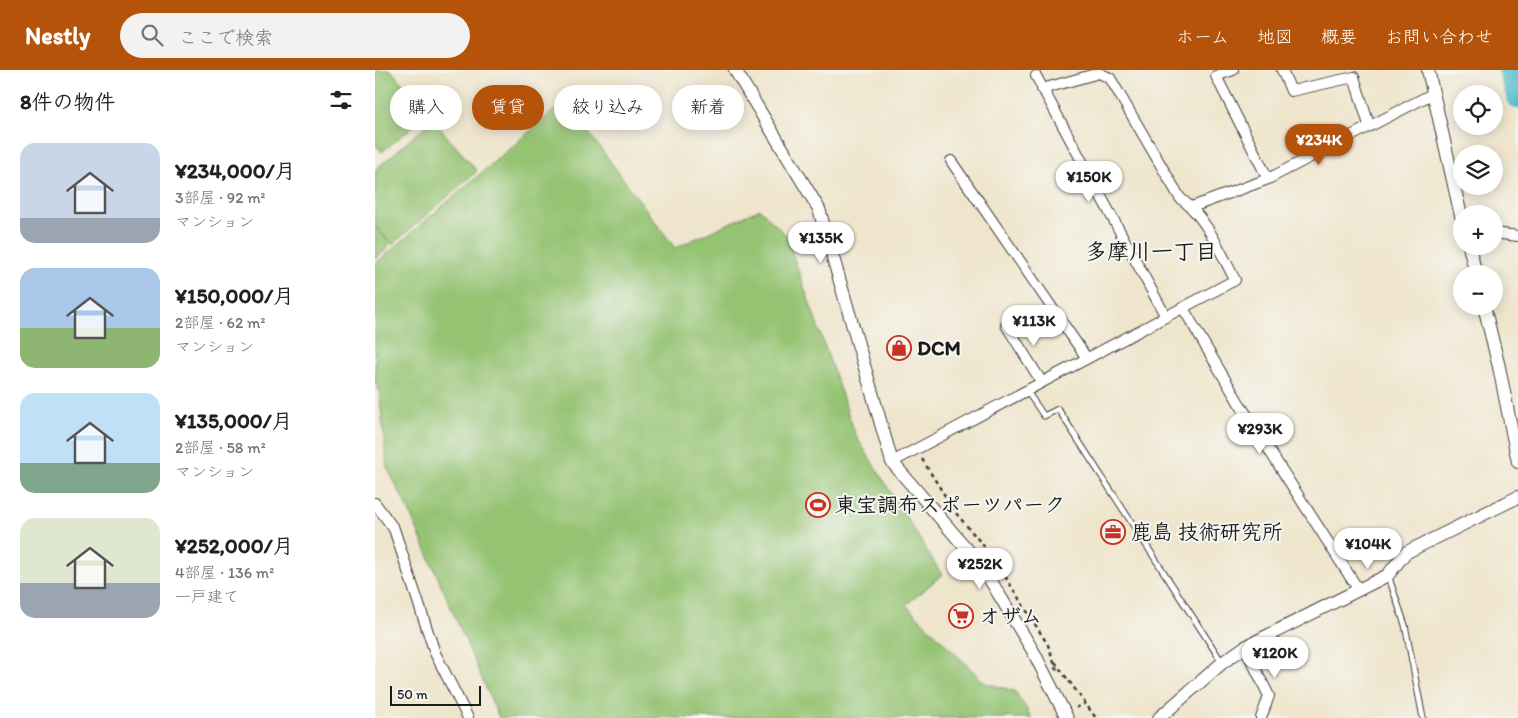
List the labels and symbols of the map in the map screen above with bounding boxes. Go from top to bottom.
pin: ¥234K [1284,124,1354,166]
pin: ¥150K [1054,160,1124,203]
pin: ¥135K [786,222,856,264]
district label: 多摩川一丁目 [1085,238,1217,265]
pin: ¥113K [999,304,1069,347]
shop icon: DCM [886,335,912,361]
place label: DCM [917,335,961,360]
pin: ¥293K [1225,412,1295,455]
sports icon: 東宝調布スポーツパーク [805,492,831,518]
place label: 東宝調布スポーツパーク [835,492,1065,517]
office icon: 鹿島 技術研究所 [1100,519,1126,545]
place label: 鹿島 技術研究所 [1131,519,1283,544]
pin: ¥104K [1333,528,1403,570]
pin: ¥252K [945,548,1015,590]
supermarket icon: オザム [948,603,974,629]
place label: オザム [979,603,1042,628]
pin: ¥120K [1240,636,1310,679]
scale bar [390,683,481,706]

